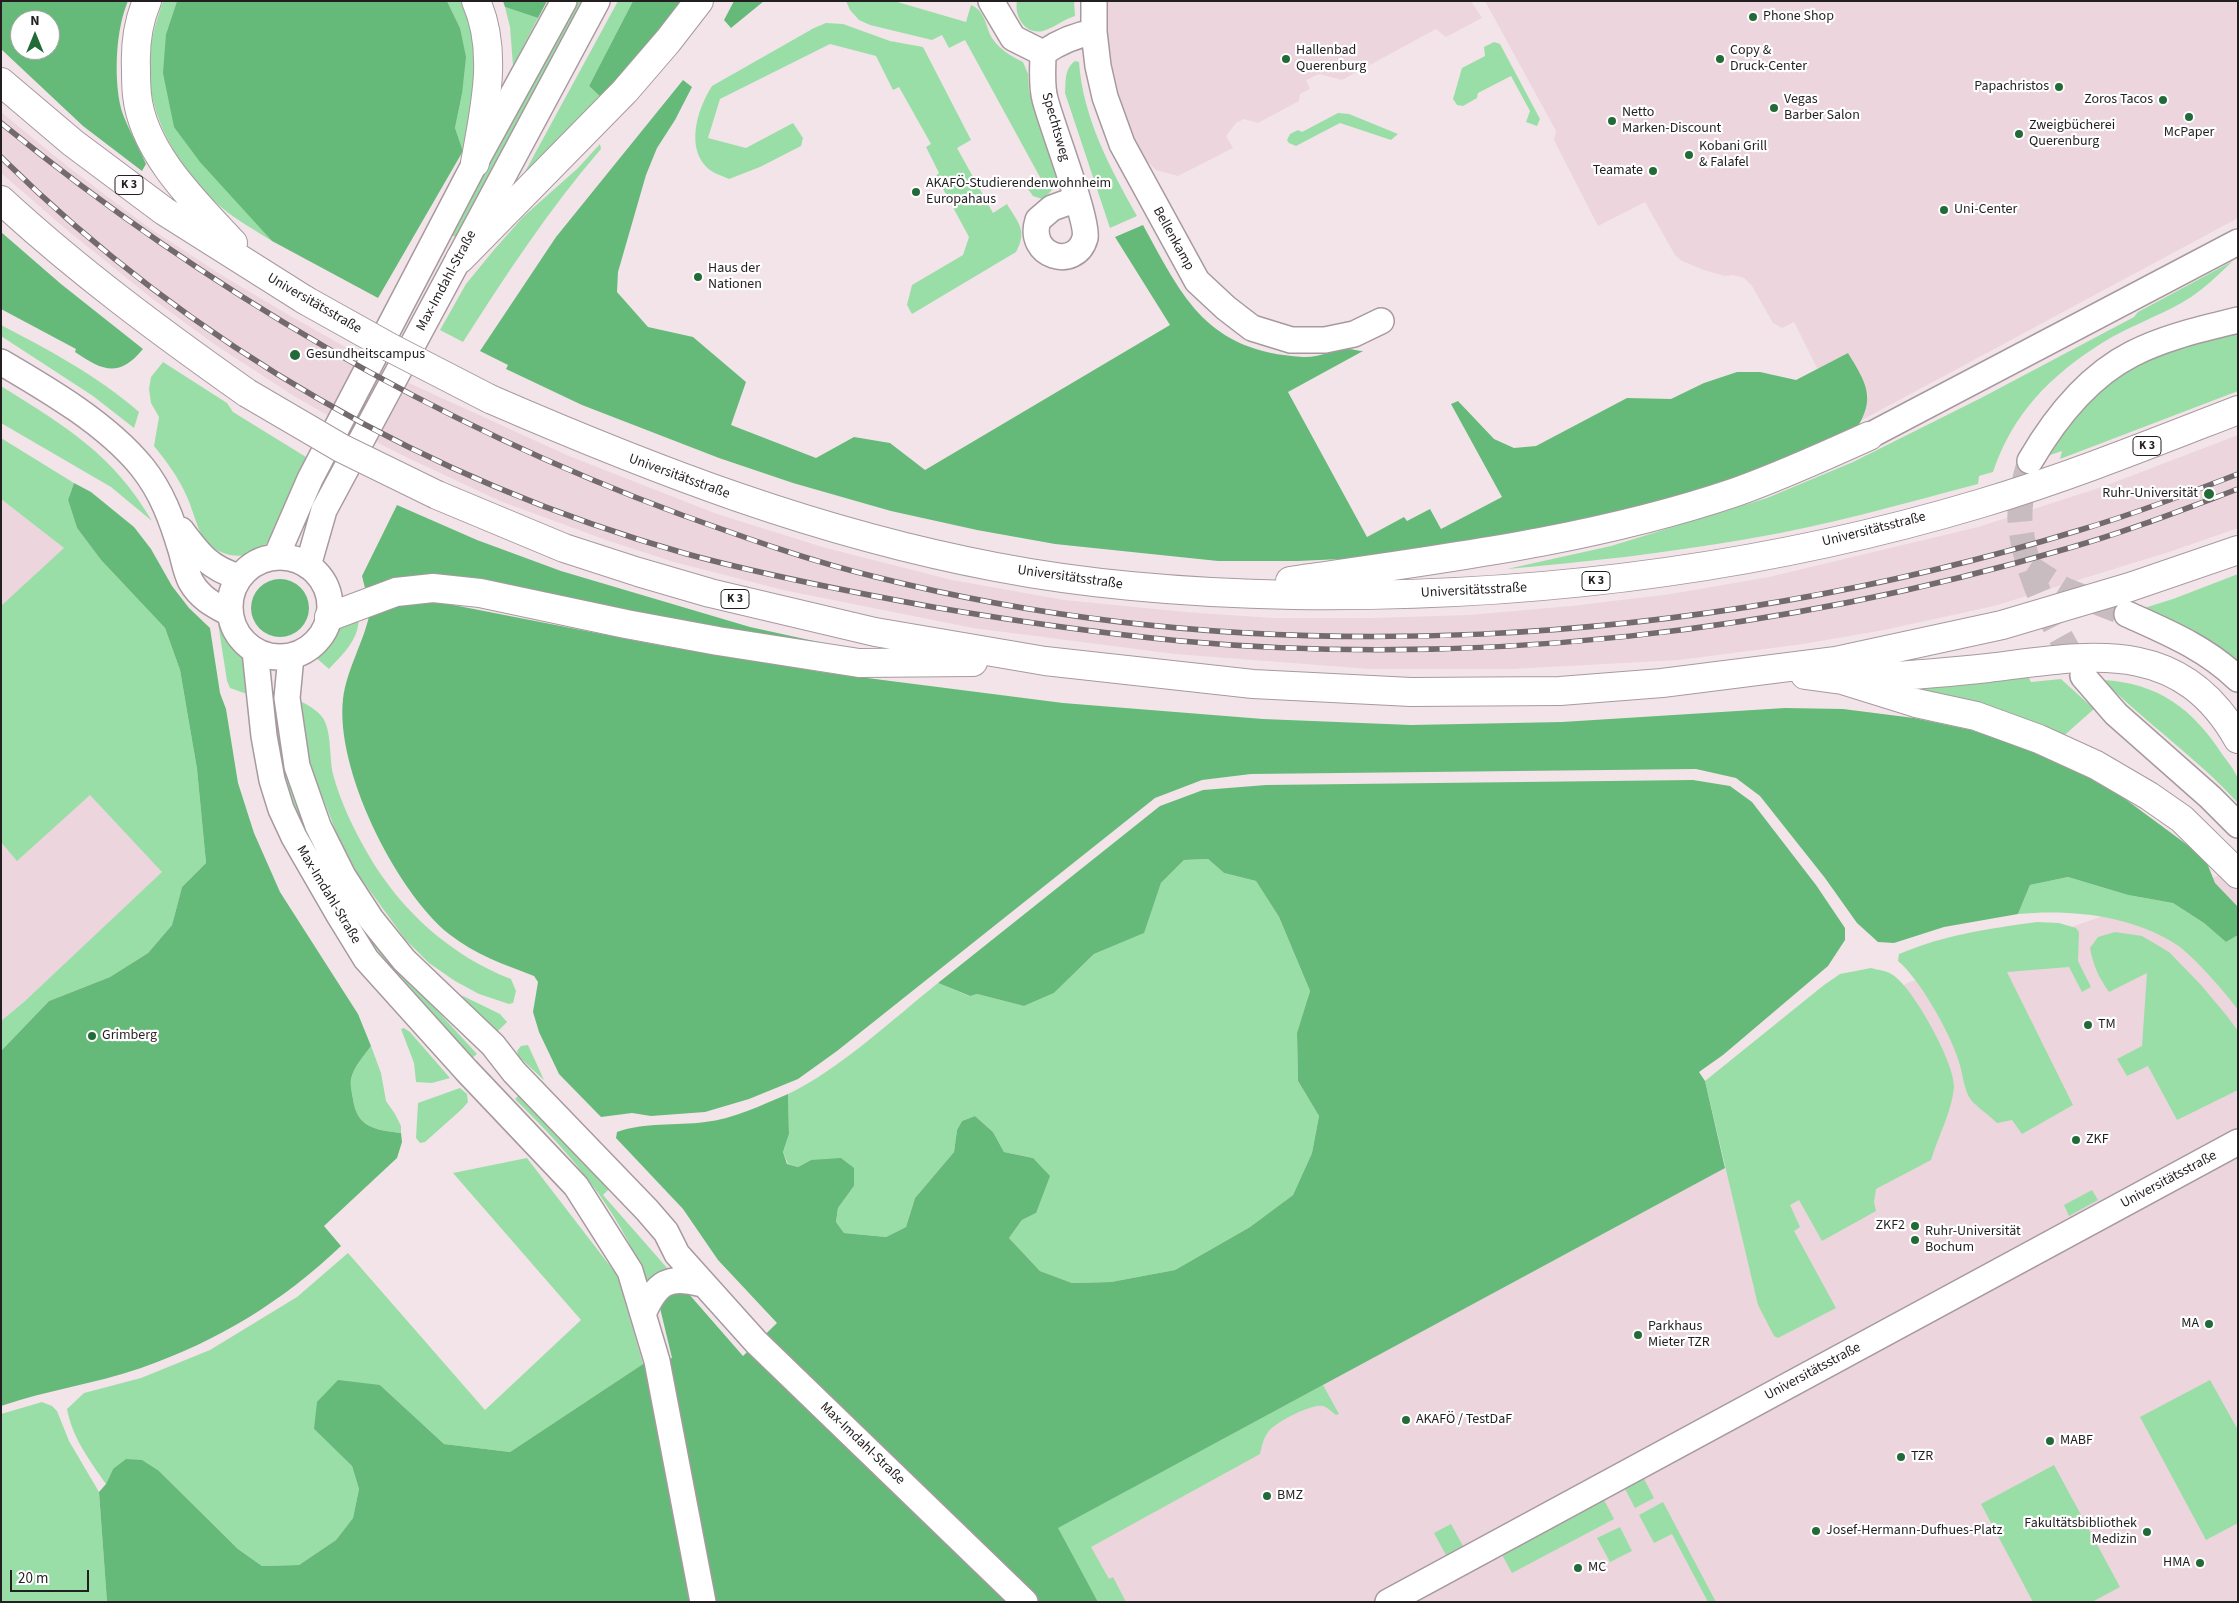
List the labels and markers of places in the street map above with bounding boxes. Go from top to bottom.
place label: Phone Shop [1763,9,1834,25]
marker: Phone Shop [1747,11,1759,23]
place label: Hallenbad Querenburg [1296,43,1366,75]
place label: Copy & Druck-Center [1730,43,1807,75]
marker: Hallenbad Querenburg [1280,53,1292,65]
marker: Copy & Druck-Center [1714,53,1726,65]
place label: Papachristos [1974,79,2049,95]
marker: Papachristos [2053,81,2065,93]
place label: Vegas Barber Salon [1784,92,1860,124]
place label: Zoros Tacos [2084,92,2153,108]
marker: Zoros Tacos [2157,94,2169,106]
marker: Vegas Barber Salon [1768,102,1780,114]
place label: Netto Marken-Discount [1622,105,1721,138]
marker: McPaper [2183,111,2195,123]
marker: Netto Marken-Discount [1606,115,1618,127]
place label: Zweigbücherei Querenburg [2029,118,2115,150]
place label: McPaper [2164,125,2214,141]
marker: Zweigbücherei Querenburg [2013,128,2025,140]
place label: Kobani Grill & Falafel [1699,139,1767,172]
marker: Kobani Grill & Falafel [1683,149,1695,161]
place label: Teamate [1593,163,1643,179]
marker: Teamate [1647,165,1659,177]
place label: AKAFÖ-Studierendenwohnheim Europahaus [926,176,1111,208]
marker: AKAFÖ-Studierendenwohnheim Europahaus [910,186,922,198]
place label: Uni-Center [1954,202,2017,218]
marker: Uni-Center [1938,204,1950,216]
place label: Haus der Nationen [708,261,762,294]
marker: Haus der Nationen [692,271,704,283]
place label: Gesundheitscampus [306,347,425,363]
marker: Gesundheitscampus [288,348,302,362]
place label: Ruhr-Universität [2102,486,2198,502]
marker: Ruhr-Universität [2202,487,2216,501]
place label: TM [2098,1017,2116,1033]
marker: TM [2082,1019,2094,1031]
place label: Grimberg [102,1028,157,1044]
marker: Grimberg [86,1030,98,1042]
place label: ZKF [2086,1132,2109,1148]
marker: ZKF [2070,1134,2082,1146]
place label: ZKF2 [1875,1218,1905,1234]
marker: ZKF2 [1909,1220,1921,1232]
place label: Ruhr-Universität Bochum [1925,1224,2021,1256]
marker: Ruhr-Universität Bochum [1909,1234,1921,1246]
place label: MA [2181,1316,2199,1332]
marker: MA [2203,1318,2215,1330]
place label: Parkhaus Mieter TZR [1648,1319,1710,1351]
marker: Parkhaus Mieter TZR [1632,1329,1644,1341]
place label: AKAFÖ / TestDaF [1416,1412,1512,1428]
marker: AKAFÖ / TestDaF [1400,1414,1412,1426]
place label: MABF [2060,1433,2093,1449]
marker: MABF [2044,1435,2056,1447]
place label: TZR [1911,1449,1933,1465]
marker: TZR [1895,1451,1907,1463]
place label: BMZ [1277,1488,1303,1504]
marker: BMZ [1261,1490,1273,1502]
place label: Fakultätsbibliothek Medizin [2024,1516,2137,1548]
place label: Josef-Hermann-Dufhues-Platz [1826,1523,2002,1539]
marker: Josef-Hermann-Dufhues-Platz [1810,1525,1822,1537]
marker: Fakultätsbibliothek Medizin [2141,1526,2153,1538]
place label: HMA [2163,1555,2190,1571]
marker: HMA [2194,1557,2206,1569]
place label: MC [1588,1560,1606,1576]
marker: MC [1572,1562,1584,1574]

